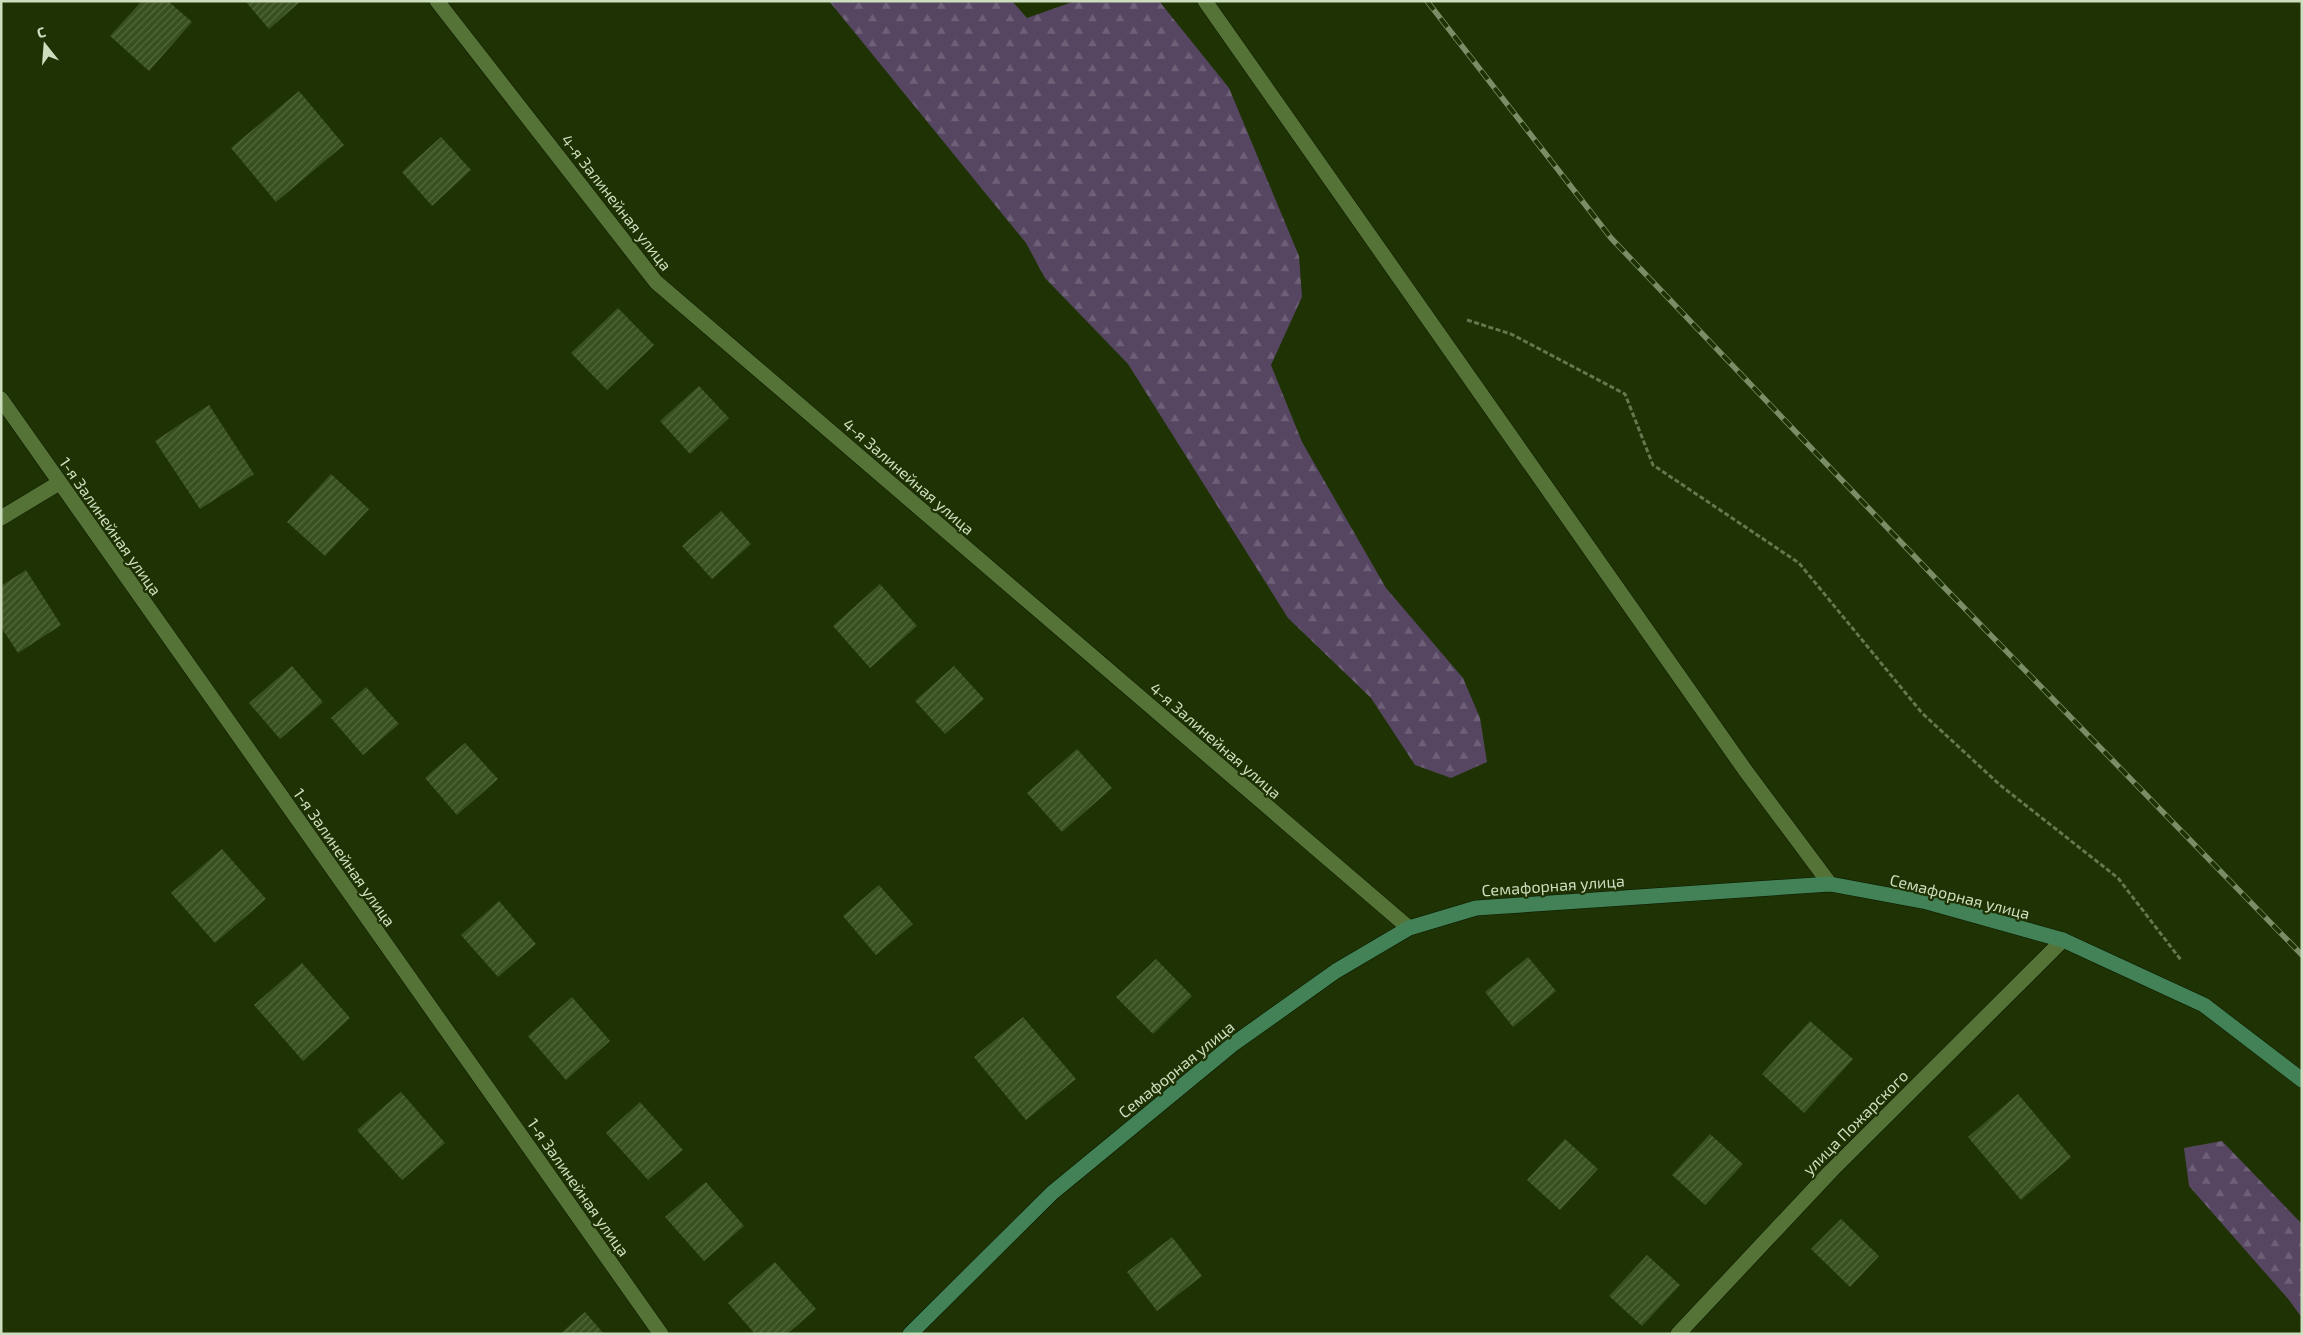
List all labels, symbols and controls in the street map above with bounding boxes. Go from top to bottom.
north arrow [20,20,70,70]
text: С [35,23,47,41]
street label: 4-я Залинейная улица [557,130,676,275]
street label: 4-я Залинейная улица [839,414,979,539]
street label: 1-я Залинейная улица [55,453,166,599]
street label: 4-я Залинейная улица [1146,678,1286,803]
street label: 1-я Залинейная улица [289,784,400,930]
street label: Семафорная улица [1888,869,2032,924]
street label: Семафорная улица [1481,871,1625,900]
street label: Семафорная улица [1114,1016,1238,1122]
street label: улица Пожарского [1799,1066,1912,1179]
street label: 1-я Залинейная улица [523,1114,634,1260]

